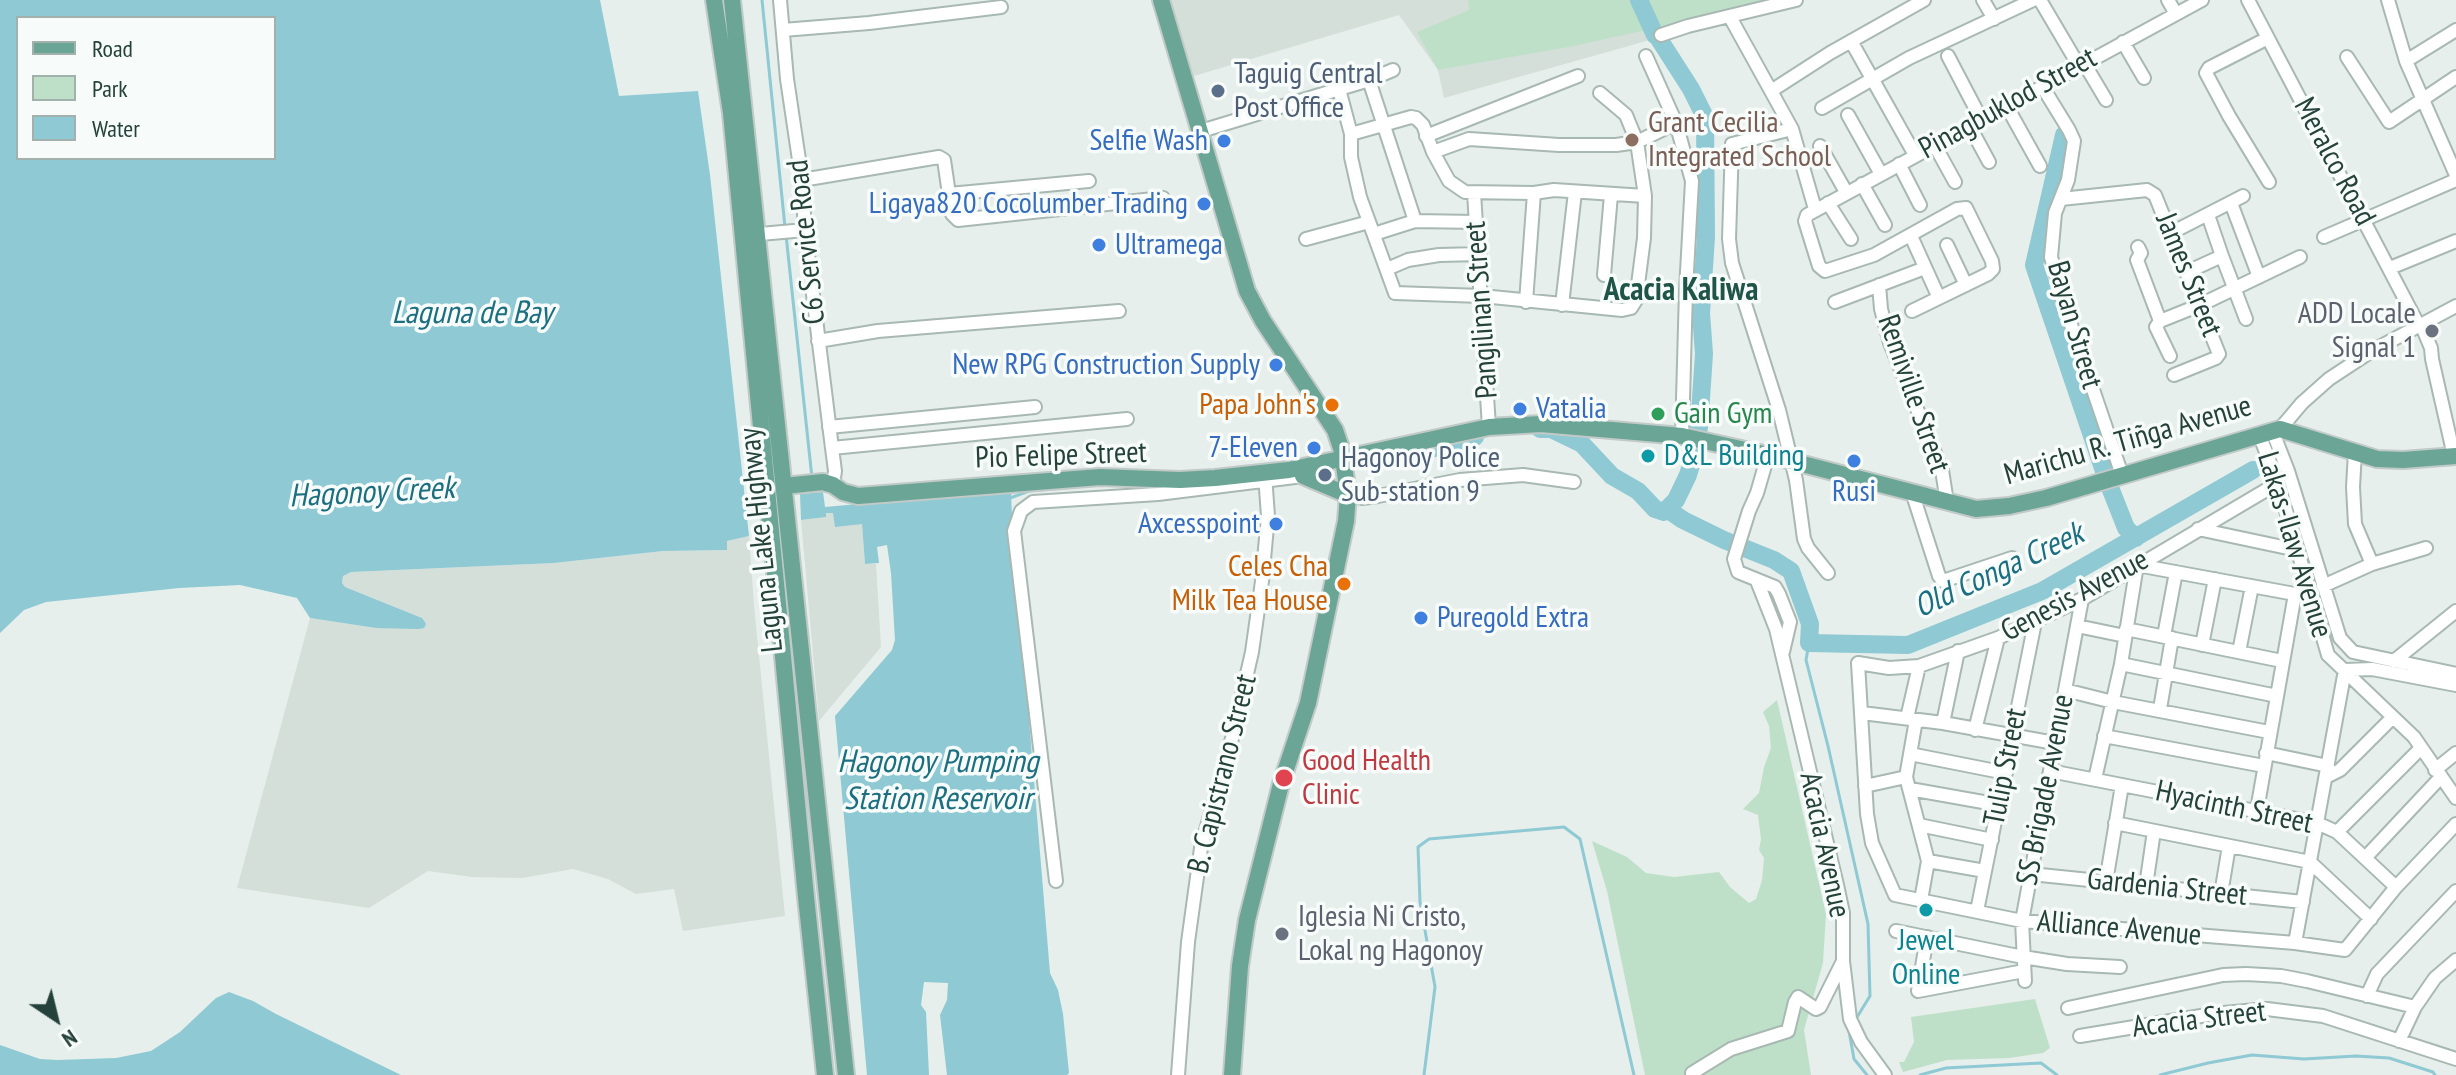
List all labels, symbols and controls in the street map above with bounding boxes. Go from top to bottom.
legend [16,16,276,160]
text: Road [92,33,133,64]
street label: Pinagbuklod Street [1913,40,2103,168]
place label: Taguig Central Post Office [1234,56,1383,126]
text: Park [92,73,128,104]
marker: Taguig Central Post Office [1209,82,1227,100]
street label: Meralco Road [2285,92,2383,232]
place label: Grant Cecilia Integrated School [1648,105,1831,176]
text: Water [92,113,140,144]
place label: Selfie Wash [1089,123,1208,159]
marker: Grant Cecilia Integrated School [1623,131,1641,149]
marker: Selfie Wash [1215,132,1233,150]
street label: C6 Service Road [780,158,834,326]
place label: Ligaya820 Cocolumber Trading [869,186,1188,222]
marker: Ligaya820 Cocolumber Trading [1195,195,1213,213]
street label: James Street [2147,208,2229,342]
street label: Pangilinan Street [1458,220,1506,400]
place label: Ultramega [1115,227,1223,263]
marker: Ultramega [1090,236,1108,254]
street label: Bayan Street [2039,257,2109,393]
district label: Acacia Kaliwa [1604,272,1758,310]
water label: Laguna de Bay [392,295,552,333]
place label: ADD Locale Signal 1 [2298,296,2416,366]
street label: Remiville Street [1869,310,1957,478]
marker: ADD Locale Signal 1 [2423,322,2441,340]
place label: New RPG Construction Supply [952,347,1260,383]
marker: New RPG Construction Supply [1267,356,1285,374]
place label: Papa John's [1199,387,1316,423]
street label: Marichu R. Tiñga Avenue [2000,388,2256,494]
place label: Vatalia [1536,391,1606,427]
marker: Papa John's [1323,396,1341,414]
place label: Gain Gym [1674,396,1772,432]
marker: Vatalia [1511,400,1529,418]
marker: Gain Gym [1649,405,1667,423]
street label: Laguna Lake Highway [732,426,792,654]
place label: 7-Eleven [1208,430,1298,466]
street label: Pio Felipe Street [975,435,1147,477]
place label: D&L Building [1664,438,1805,474]
marker: 7-Eleven [1305,439,1323,457]
place label: Hagonoy Police Sub-station 9 [1341,440,1500,510]
marker: D&L Building [1639,447,1657,465]
street label: Lakas-Ilaw Avenue [2249,448,2339,642]
marker: Rusi [1845,452,1863,470]
marker: Hagonoy Police Sub-station 9 [1316,466,1334,484]
water label: Hagonoy Creek [288,469,456,517]
place label: Rusi [1832,474,1876,510]
place label: Axcesspoint [1138,506,1260,542]
marker: Axcesspoint [1267,515,1285,533]
water label: Old Conga Creek [1908,515,2090,627]
street label: Genesis Avenue [1995,542,2155,650]
place label: Celes Cha Milk Tea House [1172,549,1328,620]
marker: Celes Cha Milk Tea House [1335,575,1353,593]
place label: Puregold Extra [1437,600,1589,636]
marker: Puregold Extra [1412,609,1430,627]
street label: B. Capistrano Street [1181,671,1265,877]
street label: SS Brigade Avenue [2010,692,2082,888]
street label: Tulip Street [1977,705,2035,829]
place label: Good Health Clinic [1302,743,1431,814]
water label: Hagonoy Pumping Station Reservoir [838,744,1038,819]
marker: Good Health Clinic [1273,767,1295,789]
street label: Acacia Avenue [1791,769,1857,921]
street label: Hyacinth Street [2152,774,2316,842]
street label: Gardenia Street [2085,862,2249,914]
place label: Iglesia Ni Cristo, Lokal ng Hagonoy [1298,899,1483,970]
marker: Jewel Online [1917,901,1935,919]
street label: Alliance Avenue [2035,904,2203,954]
place label: Jewel Online [1892,923,1960,994]
marker: Iglesia Ni Cristo, Lokal ng Hagonoy [1273,925,1291,943]
north arrow [16,979,96,1059]
street label: Acacia Street [2130,994,2268,1046]
text: N [57,1024,83,1054]

